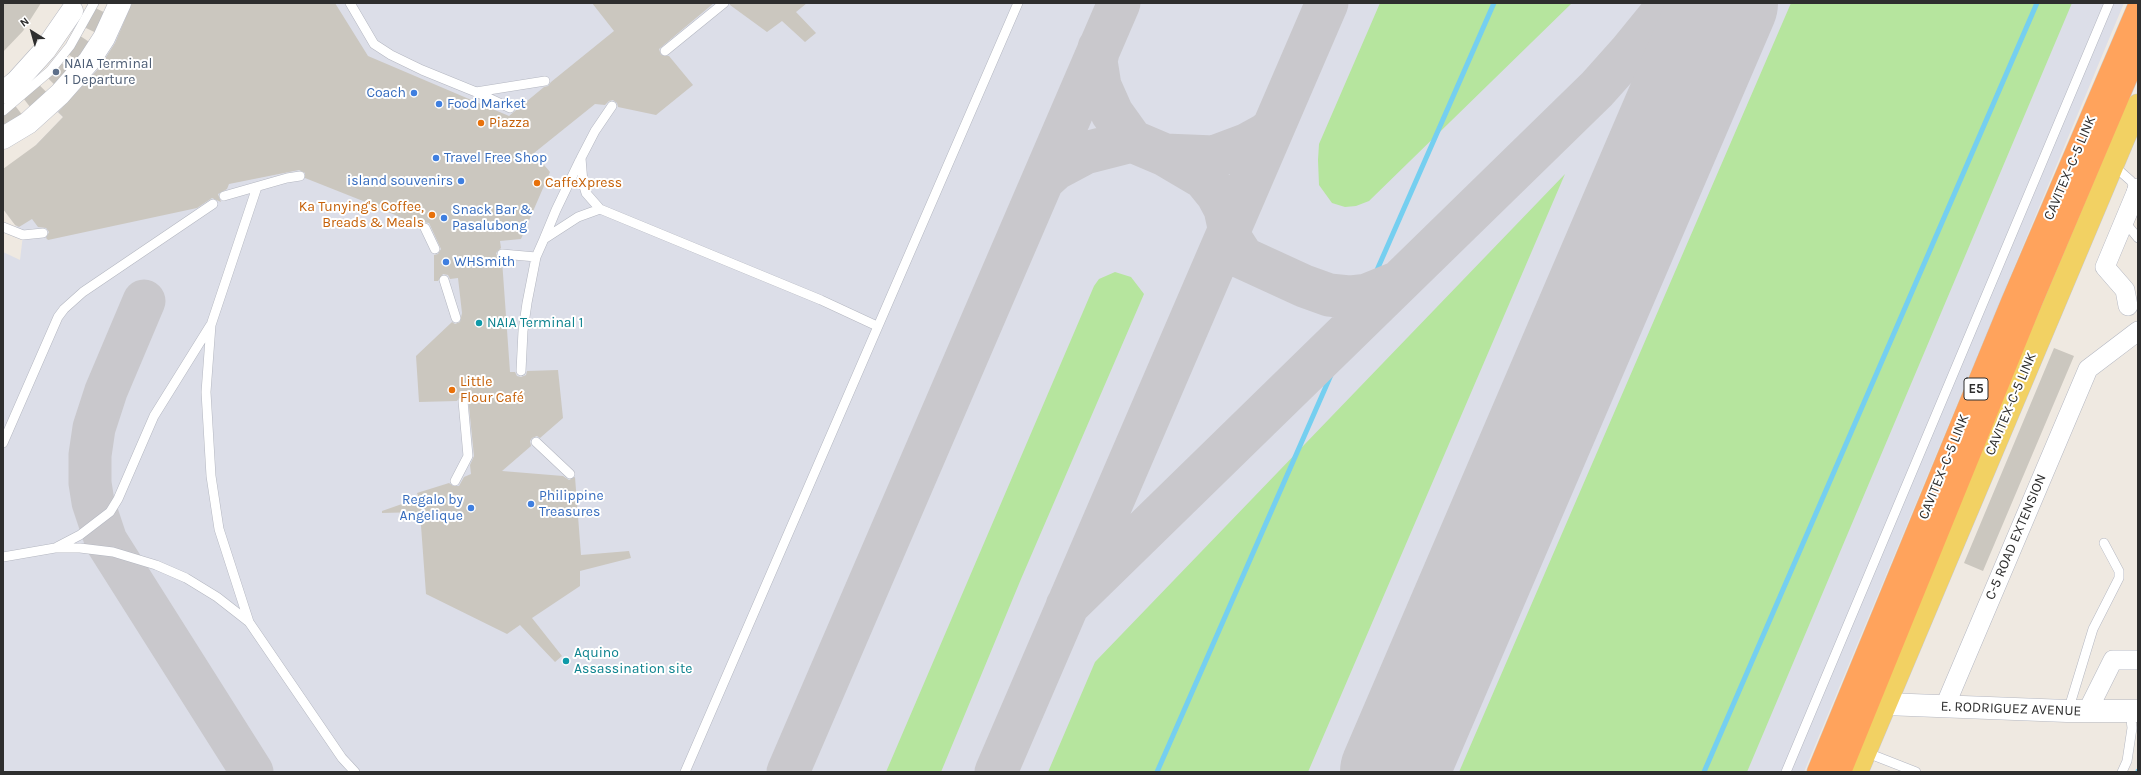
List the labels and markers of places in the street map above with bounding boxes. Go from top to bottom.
place label: NAIA Terminal 1 Departure [64,56,152,88]
marker: NAIA Terminal 1 Departure [51,67,61,77]
place label: Coach [366,85,406,101]
marker: Coach [409,88,419,98]
place label: Food Market [447,96,526,112]
marker: Food Market [434,99,444,109]
place label: Piazza [489,115,530,131]
marker: Piazza [476,118,486,128]
place label: Travel Free Shop [444,150,547,166]
marker: Travel Free Shop [431,153,441,163]
place label: island souvenirs [347,173,453,189]
place label: CaffeXpress [545,175,622,191]
marker: island souvenirs [456,176,466,186]
marker: CaffeXpress [532,178,542,188]
place label: Ka Tunying's Coffee, Breads & Meals [299,199,424,232]
place label: Snack Bar & Pasalubong [452,202,533,234]
marker: Ka Tunying's Coffee, Breads & Meals [427,210,437,220]
marker: Snack Bar & Pasalubong [439,213,449,223]
place label: WHSmith [454,254,515,270]
marker: WHSmith [441,257,451,267]
place label: NAIA Terminal 1 [487,315,583,331]
marker: NAIA Terminal 1 [474,318,484,328]
place label: Little Flour Café [460,374,524,406]
marker: Little Flour Café [447,385,457,395]
place label: Philippine Treasures [539,488,604,520]
place label: Regalo by Angelique [399,492,463,524]
marker: Philippine Treasures [526,499,536,509]
marker: Regalo by Angelique [466,503,476,513]
place label: Aquino Assassination site [574,645,692,678]
marker: Aquino Assassination site [561,656,571,666]

